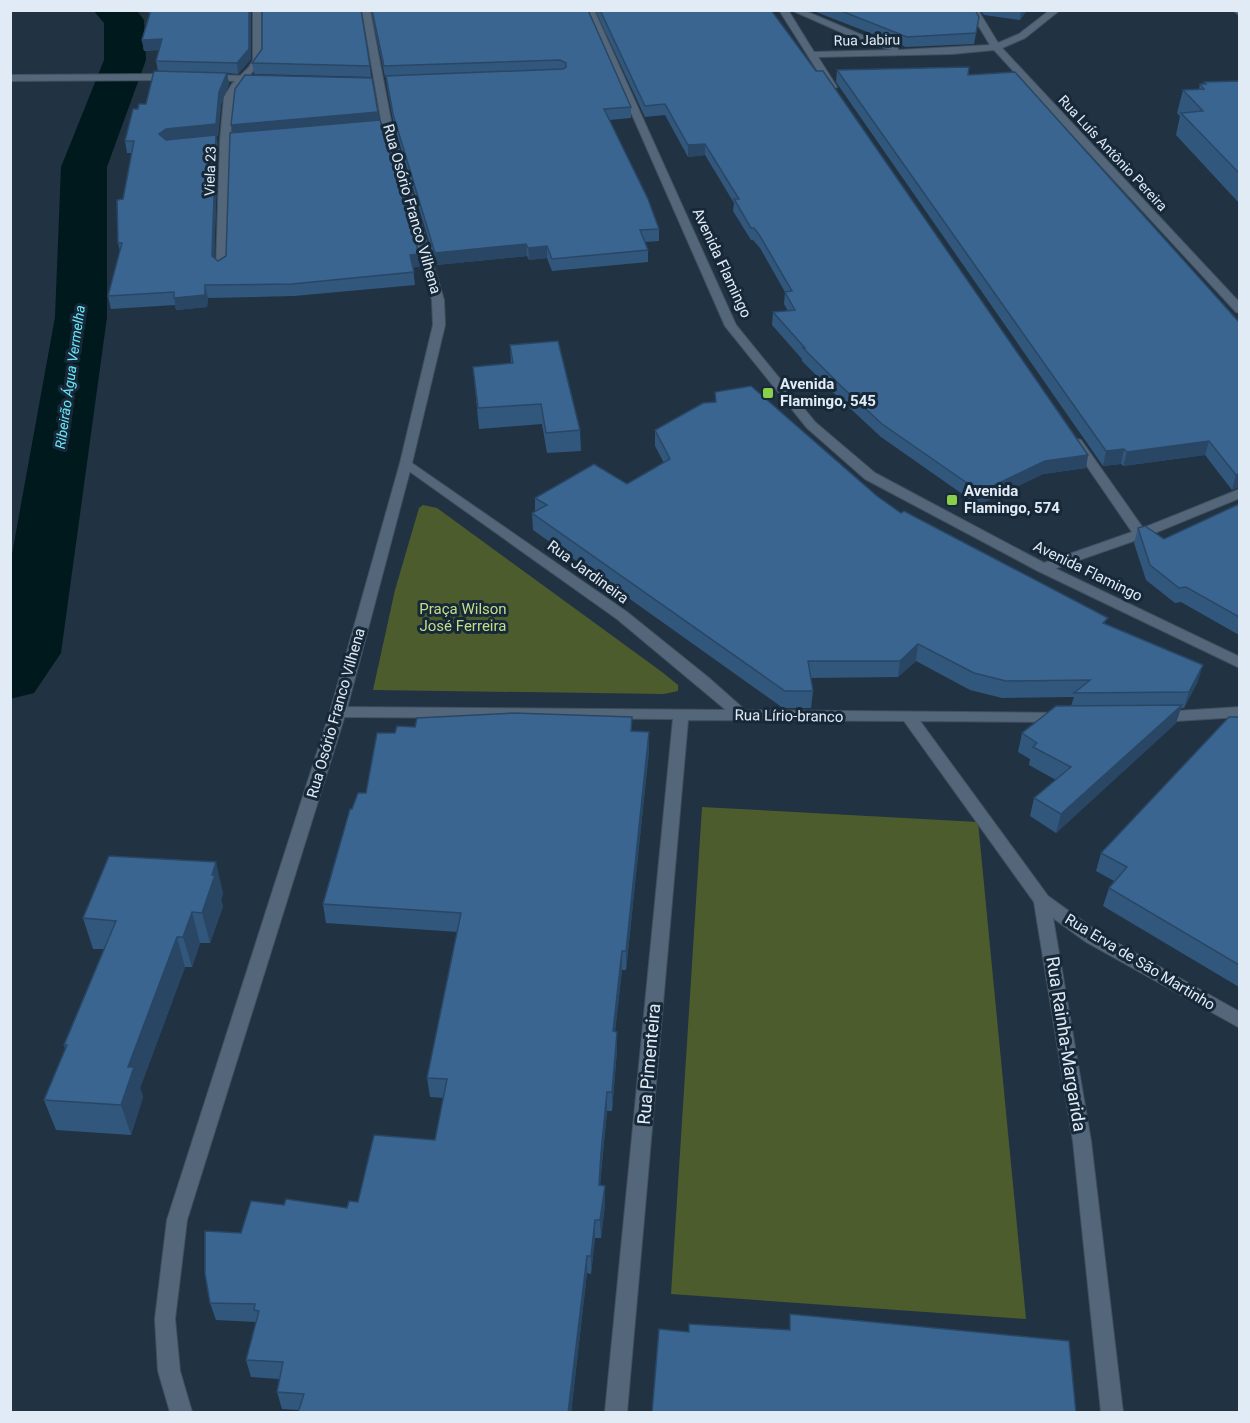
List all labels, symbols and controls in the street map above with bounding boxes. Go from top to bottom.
street label: Rua Jabiru [834,31,900,49]
street label: Rua Luís Antônio Pereira [1055,92,1171,214]
street label: Rua Osório Franco Vilhena [379,122,445,296]
street label: Viela 23 [201,146,219,196]
street label: Avenida Flamingo [689,205,755,321]
water label: Ribeirão Água Vermelha [51,304,88,450]
place label: Avenida Flamingo, 545 [780,375,876,410]
marker: Avenida Flamingo, 545 [761,386,775,400]
place label: Avenida Flamingo, 574 [964,482,1060,517]
marker: Avenida Flamingo, 574 [945,493,959,507]
street label: Rua Jardineira [544,537,632,607]
street label: Avenida Flamingo [1031,537,1145,605]
park label: Praça Wilson José Ferreira [419,600,507,635]
street label: Rua Osório Franco Vilhena [303,626,369,800]
street label: Rua Lírio-branco [735,706,843,726]
street label: Rua Erva de São Martinho [1062,910,1218,1014]
street label: Rua Rainha-Margarida [1042,955,1091,1133]
street label: Rua Pimenteira [633,1002,664,1125]

